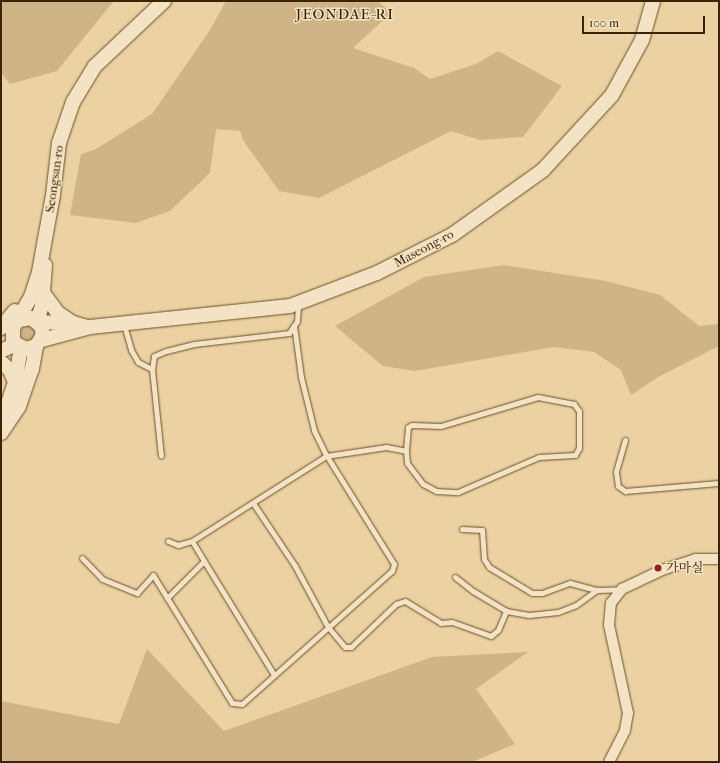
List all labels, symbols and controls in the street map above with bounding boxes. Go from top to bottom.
district label: JEONDAE-RI [296,6,394,24]
scale bar [584,8,707,34]
text: 100 m [589,16,619,30]
street label: Seongsan-ro [43,144,67,214]
street label: Maseong-ro [391,227,457,271]
place label: 가마실 [666,560,704,576]
marker: 가마실 [653,563,663,573]

